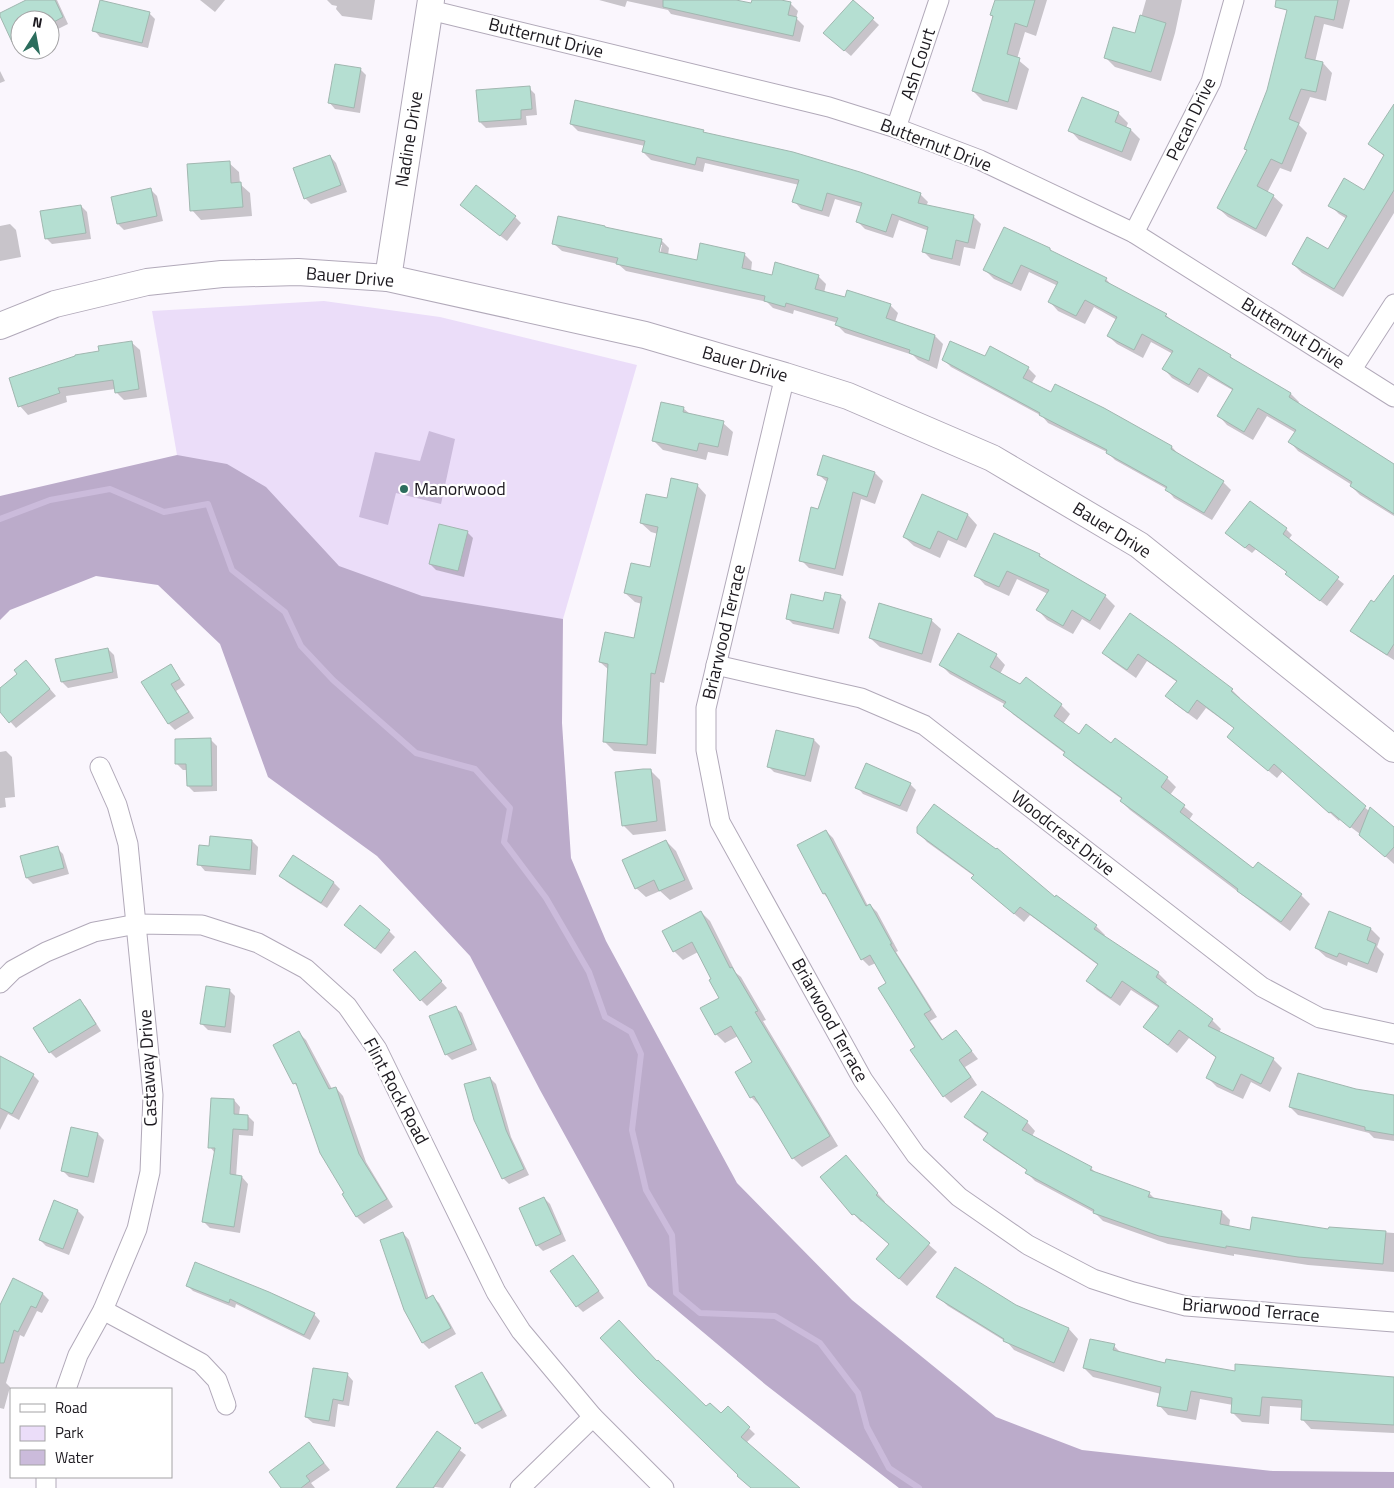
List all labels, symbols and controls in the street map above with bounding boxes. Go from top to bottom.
north arrow [10,10,60,60]
street label: Butternut Drive [486,10,606,65]
text: N [31,11,44,33]
street label: Ash Court [893,24,942,103]
street label: Pecan Drive [1159,73,1222,165]
street label: Nadine Drive [388,89,429,189]
street label: Butternut Drive [877,111,996,178]
street label: Bauer Drive [305,259,395,294]
street label: Butternut Drive [1236,290,1350,375]
street label: Bauer Drive [699,338,791,389]
place label: Manorwood [414,475,506,502]
marker: Manorwood [398,483,410,495]
street label: Bauer Drive [1068,495,1157,564]
street label: Briarwood Terrace [695,562,752,702]
street label: Woodcrest Drive [1006,783,1121,882]
street label: Briarwood Terrace [785,953,876,1087]
street label: Castaway Drive [131,1009,164,1127]
street label: Flint Rock Road [357,1033,436,1149]
street label: Briarwood Terrace [1181,1290,1321,1329]
legend [10,1388,172,1478]
text: Road [55,1396,87,1419]
text: Park [55,1421,84,1444]
text: Water [55,1446,94,1469]

